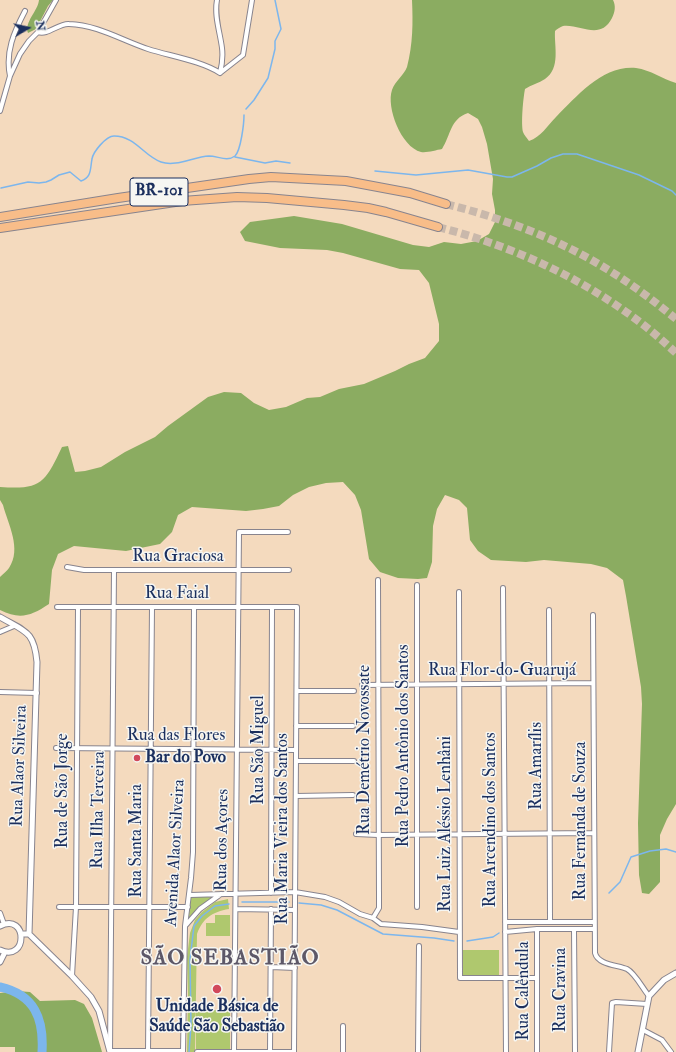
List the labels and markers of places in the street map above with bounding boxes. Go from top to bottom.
place label: Bar do Povo [145,748,226,768]
marker: Bar do Povo [132,753,142,763]
marker: Unidade Básica de Saúde São Sebastião [211,983,223,995]
place label: Unidade Básica de Saúde São Sebastião [149,997,285,1037]

